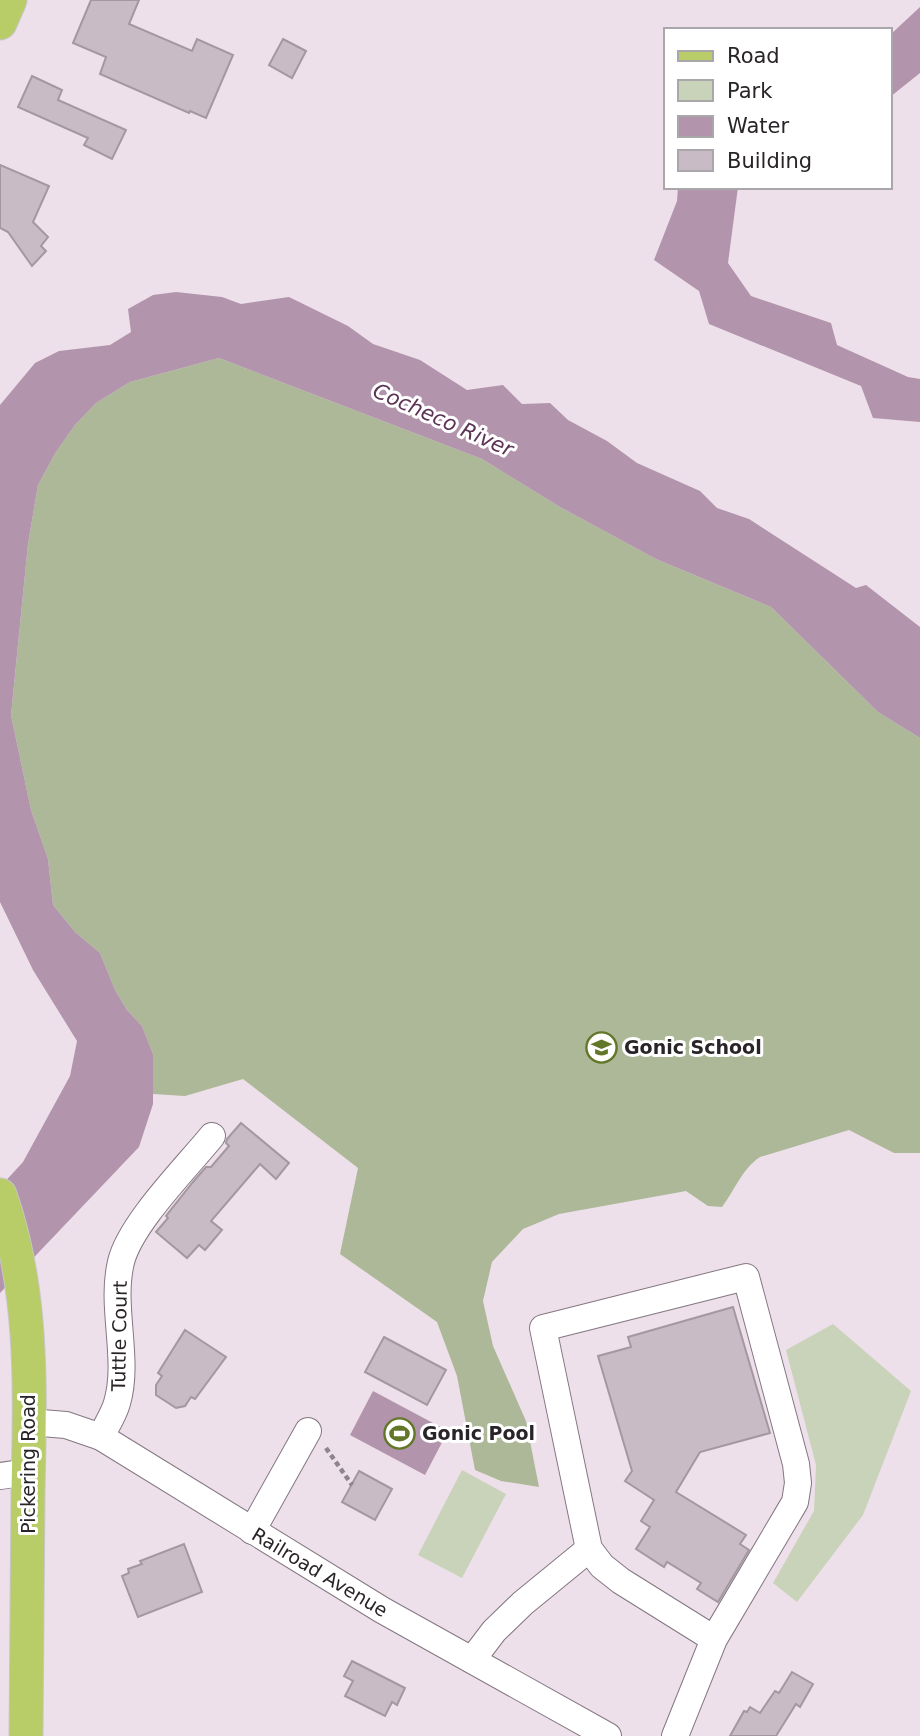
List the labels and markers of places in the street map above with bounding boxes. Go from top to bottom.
school or university icon: Gonic School [584,1030,618,1064]
place label: Gonic School [624,1036,762,1058]
sports icon: Gonic Pool [382,1416,416,1450]
place label: Gonic Pool [422,1422,535,1444]

